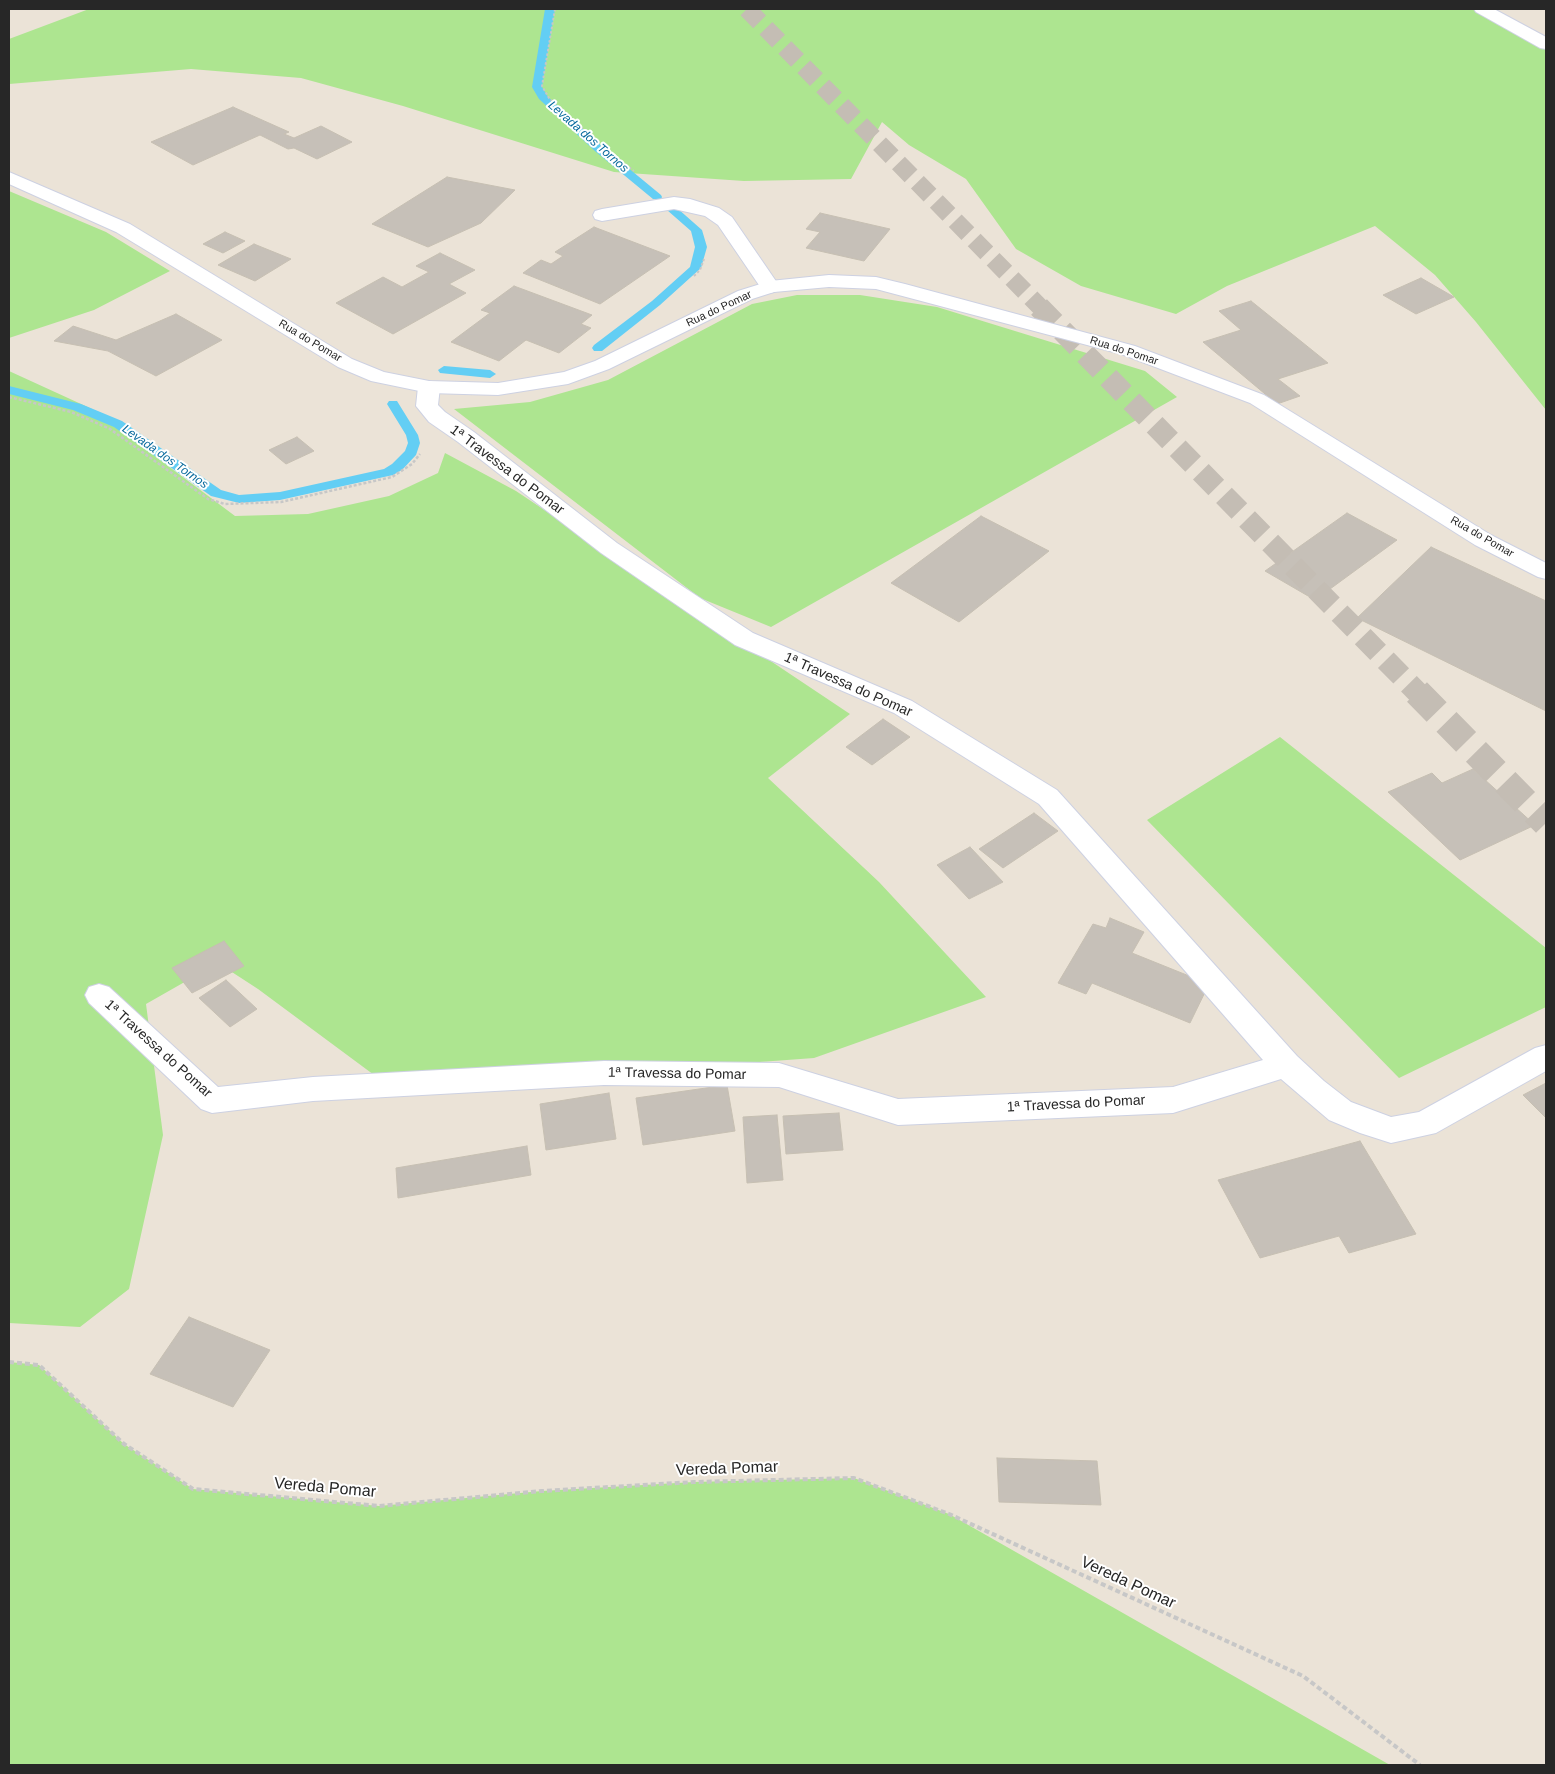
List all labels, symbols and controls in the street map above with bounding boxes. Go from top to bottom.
water label: Levada dos Tornos [545,98,631,176]
street label: Rua do Pomar [684,288,754,330]
street label: Rua do Pomar [276,317,344,365]
street label: Rua do Pomar [1088,334,1160,368]
water label: Levada dos Tornos [119,422,211,492]
street label: 1ª Travessa do Pomar [447,422,567,518]
street label: Rua do Pomar [1448,514,1516,560]
street label: 1ª Travessa do Pomar [781,649,915,721]
street label: 1ª Travessa do Pomar [101,996,215,1102]
street label: 1ª Travessa do Pomar [608,1064,746,1084]
street label: 1ª Travessa do Pomar [1006,1092,1146,1116]
street label: Vereda Pomar [676,1458,778,1480]
street label: Vereda Pomar [273,1474,377,1502]
street label: Vereda Pomar [1078,1553,1178,1613]

